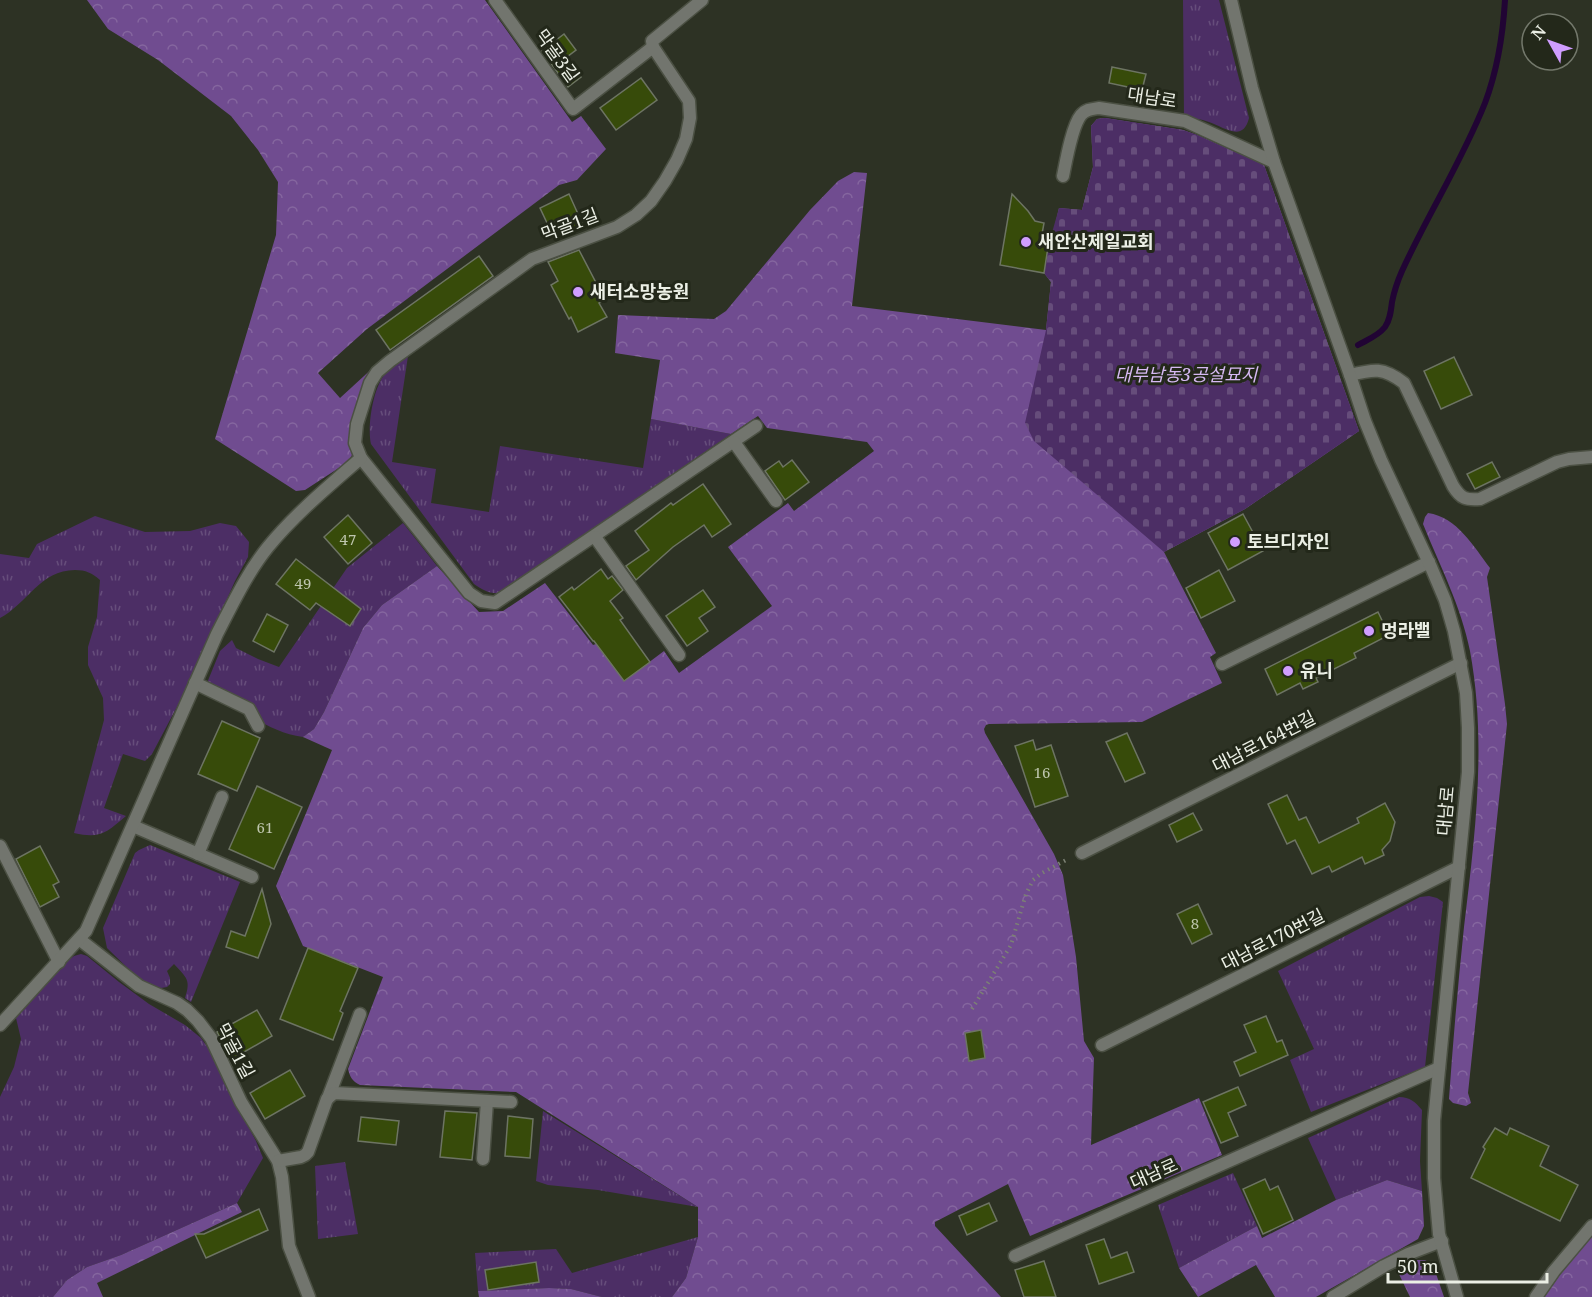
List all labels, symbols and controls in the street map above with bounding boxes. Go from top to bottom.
north arrow [1520,12,1580,72]
text: N [1526,20,1551,44]
street label: 막골3길 [531,24,585,87]
street label: 대남로 [1126,81,1179,113]
street label: 막골1길 [537,202,602,246]
place label: 새안산제일교회 [1038,229,1154,253]
marker: 새안산제일교회 [1019,235,1033,249]
place label: 새터소망농원 [590,279,689,303]
marker: 새터소망농원 [571,285,585,299]
park label: 대부남동3공설묘지 [1115,362,1259,386]
house number: 47 [340,529,356,549]
place label: 토브디자인 [1247,529,1330,553]
marker: 토브디자인 [1228,535,1242,549]
house number: 49 [295,573,311,593]
place label: 멍라밸 [1381,618,1431,642]
marker: 멍라밸 [1362,624,1376,638]
place label: 유니 [1300,658,1333,682]
marker: 유니 [1281,664,1295,678]
street label: 대남로164번길 [1208,705,1319,777]
house number: 16 [1034,762,1050,782]
street label: 대남로 [1431,785,1459,837]
house number: 61 [257,817,273,837]
street label: 대남로170번길 [1217,903,1328,975]
house number: 8 [1191,913,1199,933]
street label: 막골1길 [211,1019,261,1083]
street label: 대남로 [1126,1152,1181,1194]
scale bar [1388,1246,1547,1284]
text: 50 m [1397,1254,1439,1278]

